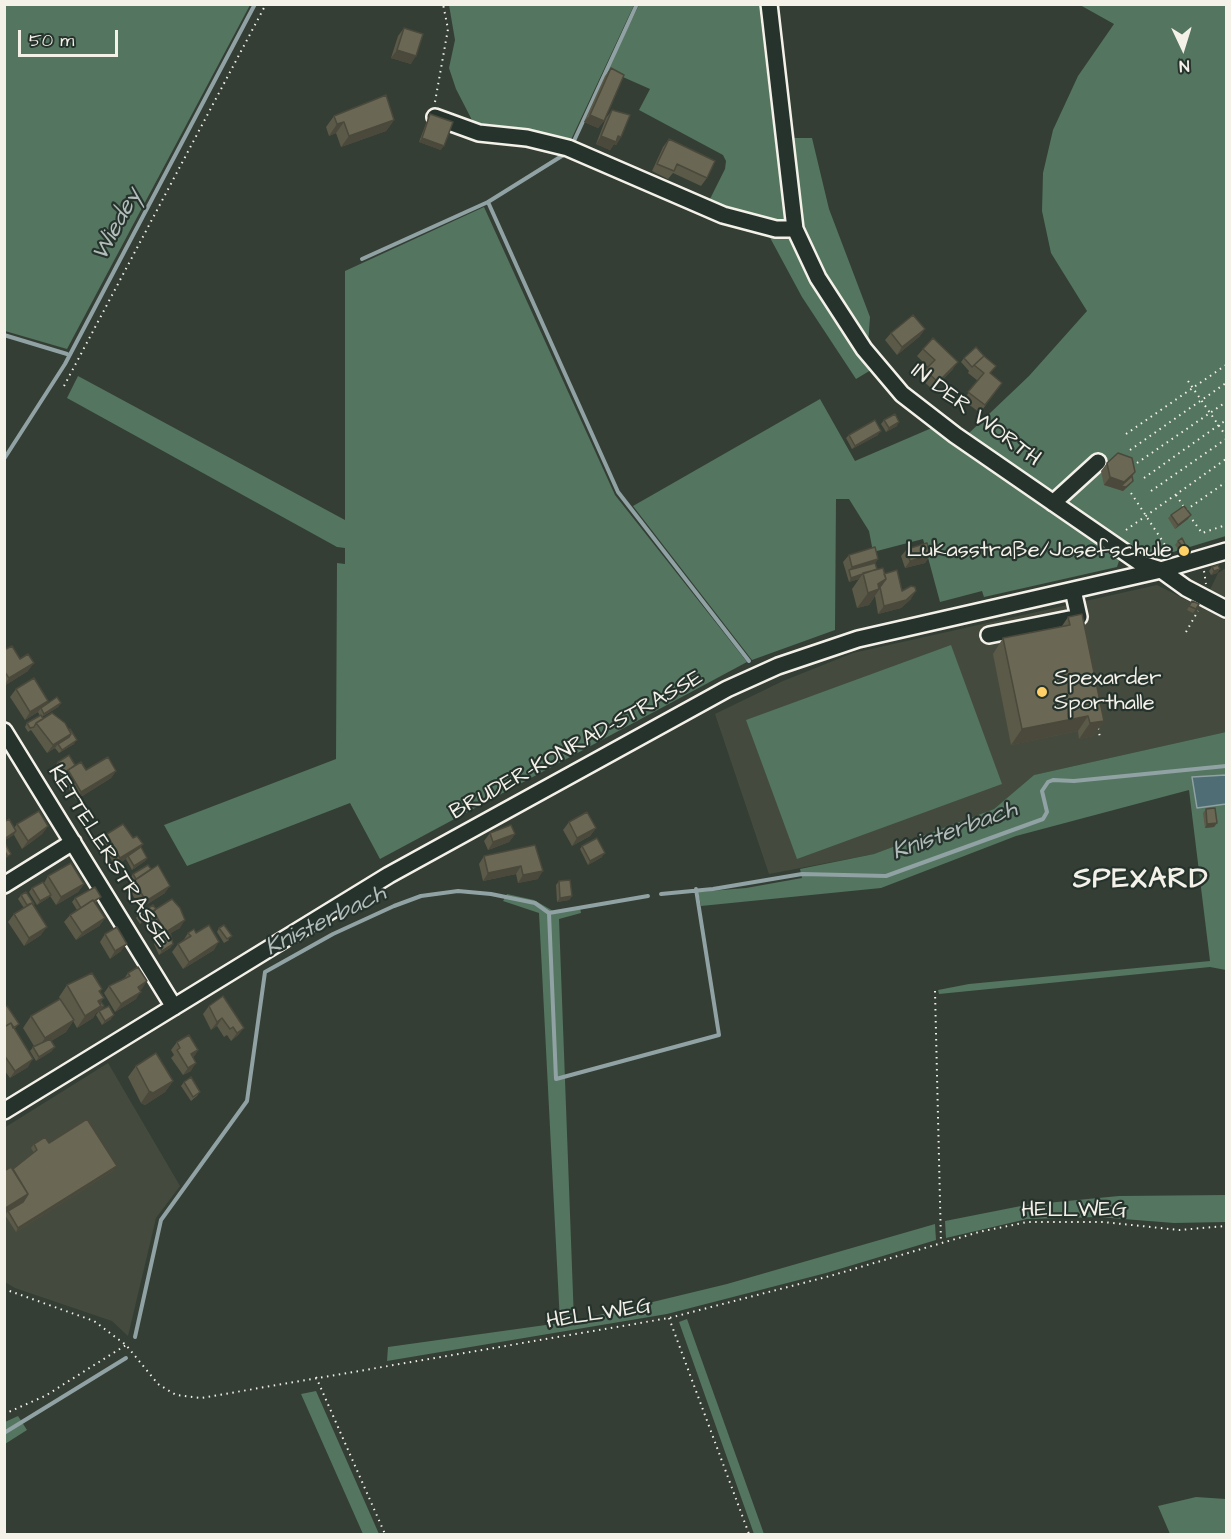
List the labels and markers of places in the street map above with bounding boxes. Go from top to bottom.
place label: Lukasstraße/Josefschule [907,538,1172,564]
marker: Lukasstraße/Josefschule [1177,544,1191,558]
place label: Spexarder Sporthalle [1054,666,1161,718]
marker: Spexarder Sporthalle [1035,685,1049,699]

